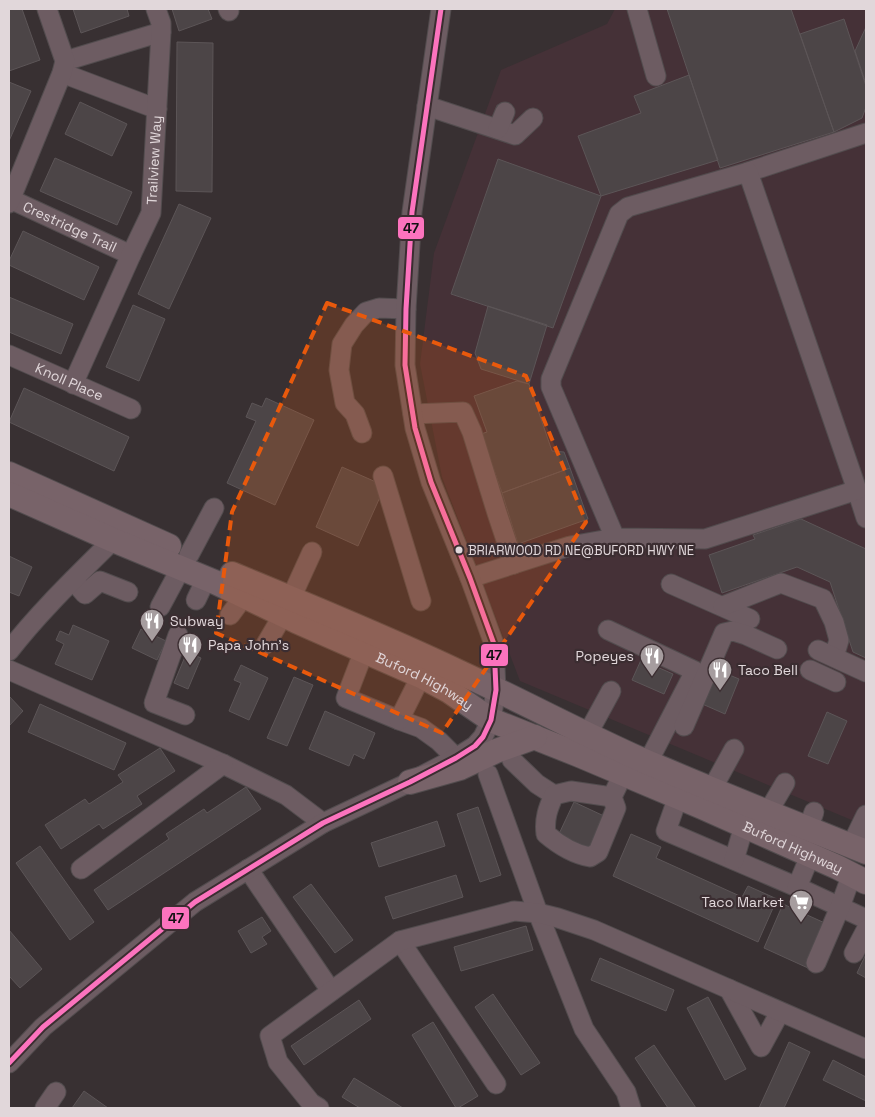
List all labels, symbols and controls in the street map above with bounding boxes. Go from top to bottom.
street label: Trailview Way [142,115,165,205]
street label: Crestridge Trail [20,197,120,256]
line badge: 47 [397,216,425,240]
text: 47 [403,219,419,237]
street label: Knoll Place [32,359,106,405]
place label: BRIARWOOD RD NE@BUFORD HWY NE [468,542,694,559]
marker: BRIARWOOD RD NE@BUFORD HWY NE [454,545,464,555]
restaurant icon: Subway [139,608,165,642]
place label: Subway [170,612,224,630]
restaurant icon: Papa John's [177,632,203,666]
place label: Papa John's [208,636,289,654]
line badge: 47 [480,643,509,667]
restaurant icon: Popeyes [639,643,665,677]
text: 47 [486,646,502,664]
place label: Popeyes [576,647,634,665]
street label: Buford Highway [373,648,477,714]
restaurant icon: Taco Bell [707,657,733,691]
place label: Taco Bell [738,661,798,679]
street label: Buford Highway [740,817,846,878]
supermarket icon: Taco Market [788,889,814,923]
place label: Taco Market [701,893,784,911]
line badge: 47 [161,906,190,930]
text: 47 [168,909,184,927]

